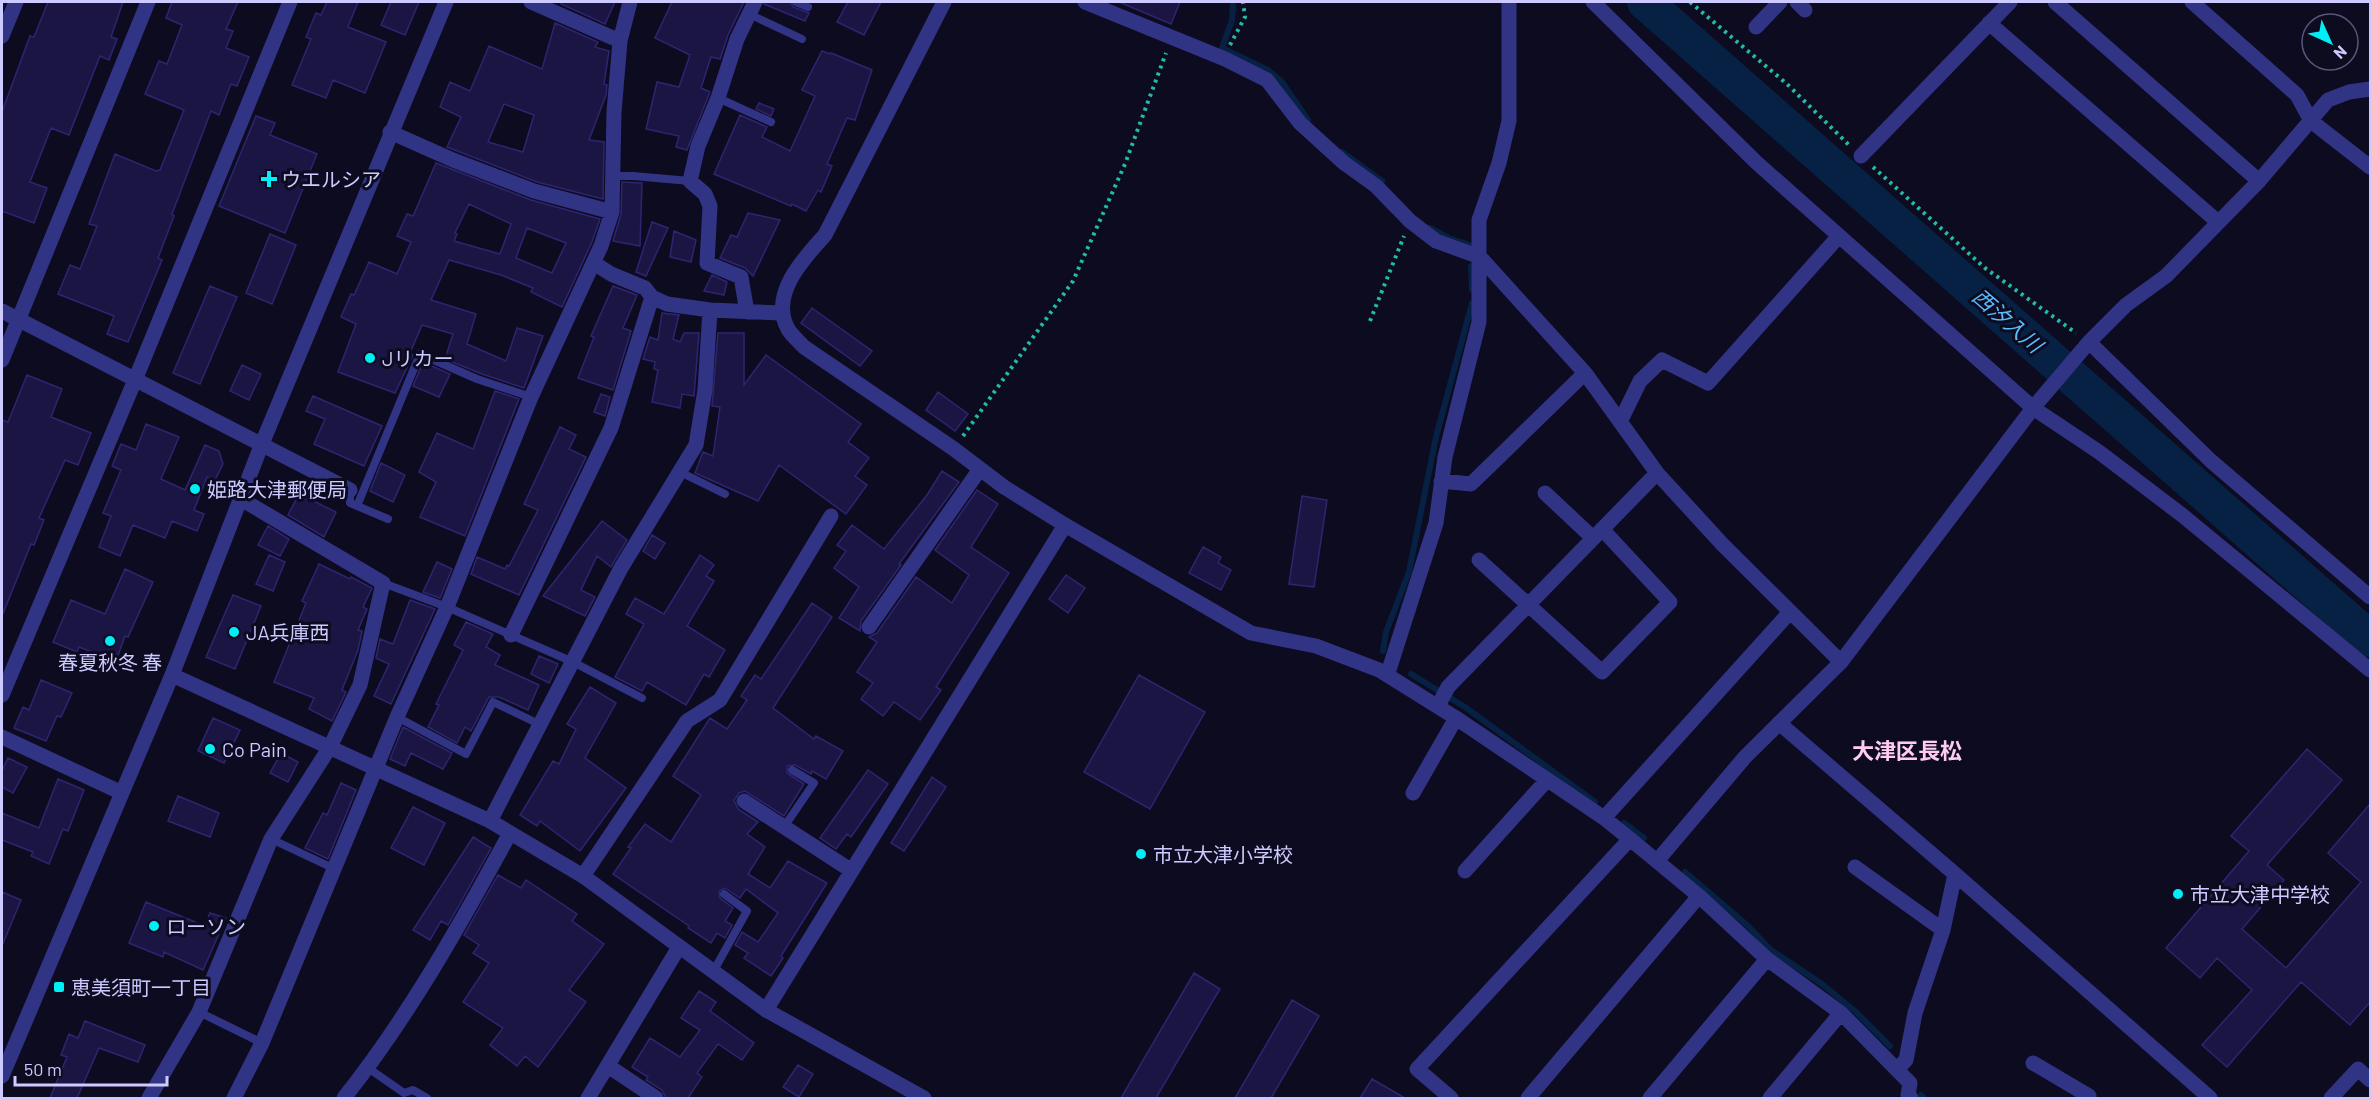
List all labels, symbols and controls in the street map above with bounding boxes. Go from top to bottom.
north arrow [2300,12,2360,72]
text: N [2330,42,2351,63]
place label: ウエルシア [281,167,381,191]
marker: ウエルシア [262,172,276,186]
water label: 西汐入川 [1968,283,2049,358]
place label: Jリカー [382,346,454,370]
marker: Jリカー [363,351,377,365]
place label: 姫路大津郵便局 [207,477,347,501]
marker: 姫路大津郵便局 [188,482,202,496]
place label: JA兵庫西 [246,620,330,644]
marker: JA兵庫西 [227,625,241,639]
marker: 春夏秋冬 春 [103,634,117,648]
place label: 春夏秋冬 春 [58,650,162,674]
place label: Co Pain [222,737,287,761]
district label: 大津区長松 [1852,737,1962,763]
marker: Co Pain [203,742,217,756]
place label: 市立大津小学校 [1153,842,1293,866]
marker: 市立大津小学校 [1134,847,1148,861]
place label: 市立大津中学校 [2190,882,2330,906]
marker: 市立大津中学校 [2171,887,2185,901]
place label: ローソン [166,914,246,938]
marker: ローソン [147,919,161,933]
place label: 恵美須町一丁目 [71,975,211,999]
marker: 恵美須町一丁目 [52,980,66,994]
scale bar [15,1049,166,1087]
text: 50 m [24,1058,62,1080]

